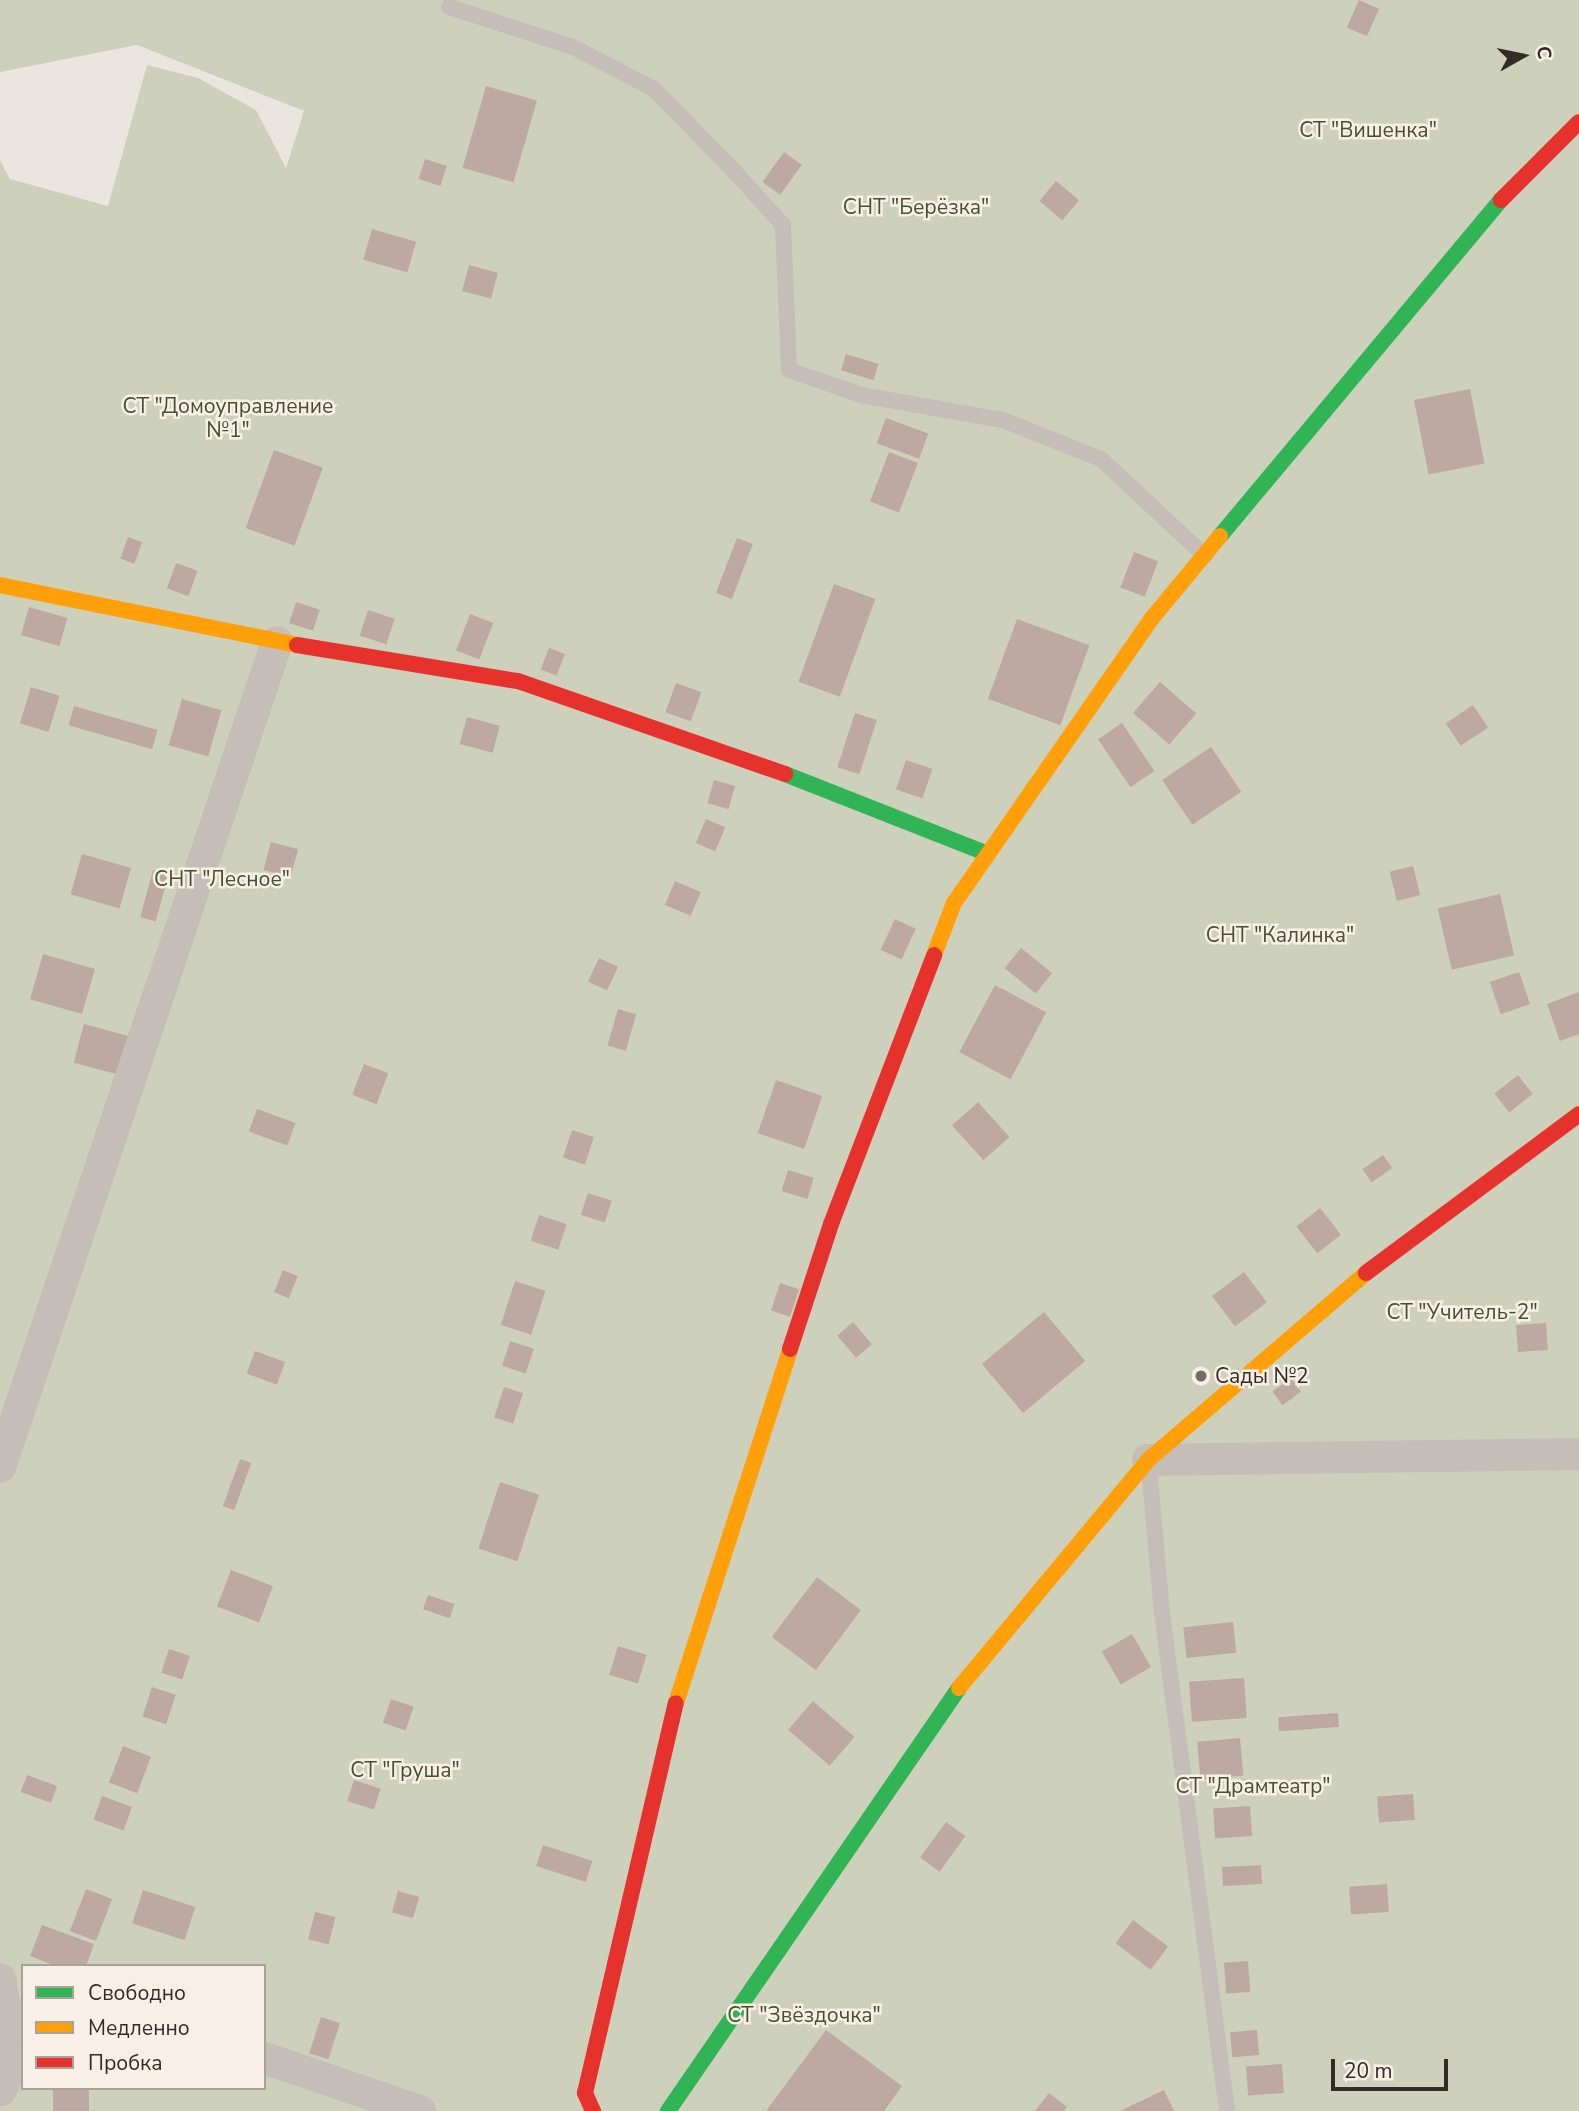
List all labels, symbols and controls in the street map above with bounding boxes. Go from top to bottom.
north arrow [1488,21,1558,91]
text: С [1530,44,1558,61]
park label: СТ "Вишенка" [1299,117,1437,143]
park label: СНТ "Берёзка" [843,194,989,220]
park label: СТ "Домоуправление №1" [123,393,333,443]
park label: СНТ "Лесное" [154,866,290,892]
park label: СНТ "Калинка" [1206,922,1354,948]
park label: СТ "Учитель-2" [1386,1299,1538,1325]
place label: Сады №2 [1215,1363,1309,1389]
marker: Сады №2 [1193,1368,1209,1384]
park label: СТ "Груша" [350,1757,460,1783]
park label: СТ "Драмтеатр" [1175,1773,1331,1799]
legend [21,1964,266,2090]
text: Свободно [88,1979,186,2007]
park label: СТ "Звёздочка" [727,2002,881,2028]
text: Медленно [88,2014,190,2042]
scale bar [1334,2044,1451,2088]
text: Пробка [88,2049,162,2077]
text: 20 m [1344,2057,1393,2085]

